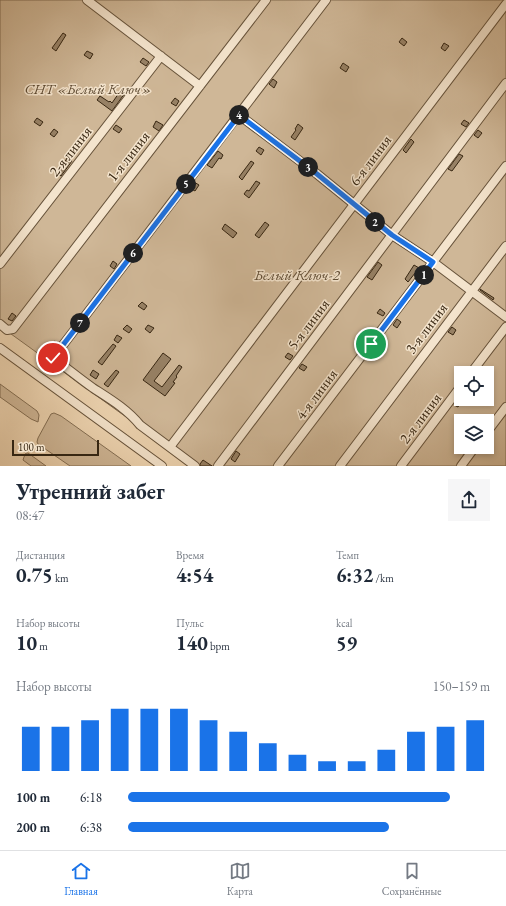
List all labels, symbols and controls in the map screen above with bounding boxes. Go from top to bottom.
park label: СНТ «Белый Ключ» [24,79,152,98]
pin: 4 [229,105,249,125]
text: 4 [236,108,242,122]
street label: 2-я линия [44,122,96,180]
street label: 1-я линия [102,127,154,185]
street label: 6-я линия [345,131,395,189]
pin: 3 [298,157,318,177]
text: 3 [305,160,311,174]
pin: 5 [176,174,196,194]
text: 5 [183,177,189,191]
pin: 2 [365,212,385,232]
text: 2 [372,215,378,229]
pin: 6 [123,243,143,263]
text: 6 [130,246,136,260]
park label: Белый Ключ-2 [253,265,341,284]
pin: 1 [414,265,434,285]
text: 1 [421,268,427,282]
street label: 5-я линия [283,295,333,353]
street label: 3-я линия [401,299,451,357]
pin: 7 [70,313,90,333]
text: 7 [77,316,83,330]
pin [354,327,388,361]
icon: arrive [360,333,382,355]
pin [36,341,70,375]
icon: check [42,347,64,369]
street label: 4-я линия [291,365,341,423]
map controls [454,366,494,454]
button: locate [454,366,494,406]
street label: 2-я линия [395,389,445,447]
button: layers [454,414,494,454]
scale bar [12,438,99,457]
text: 100 m [18,440,45,454]
text: Утренний забег [16,477,165,506]
button: share [448,479,490,521]
text: 08:47 [16,507,44,524]
text: Дистанция [16,548,65,562]
text: Время [176,548,204,562]
text: Темп [336,548,359,562]
text: 0.75 [16,562,53,588]
text: 4:54 [176,562,213,588]
text: 6:32 [336,562,373,588]
text: km [53,571,69,585]
text: /km [373,571,394,585]
text: Набор высоты [16,616,80,630]
text: Пульс [176,616,204,630]
text: kcal [336,616,353,630]
text: 10 [16,630,37,656]
text: 140 [176,630,208,656]
text: 59 [336,630,357,656]
text: m [37,639,48,653]
text: bpm [208,639,230,653]
text: Набор высоты [16,678,92,695]
text: 150–159 m [433,678,490,695]
text: 100 m [16,789,50,806]
text: 6:18 [80,789,102,806]
text: 200 m [16,819,50,836]
text: 6:38 [80,819,102,836]
tab: Главная [64,860,98,898]
tab: Карта [227,860,253,898]
tab: Сохранённые [382,860,442,898]

